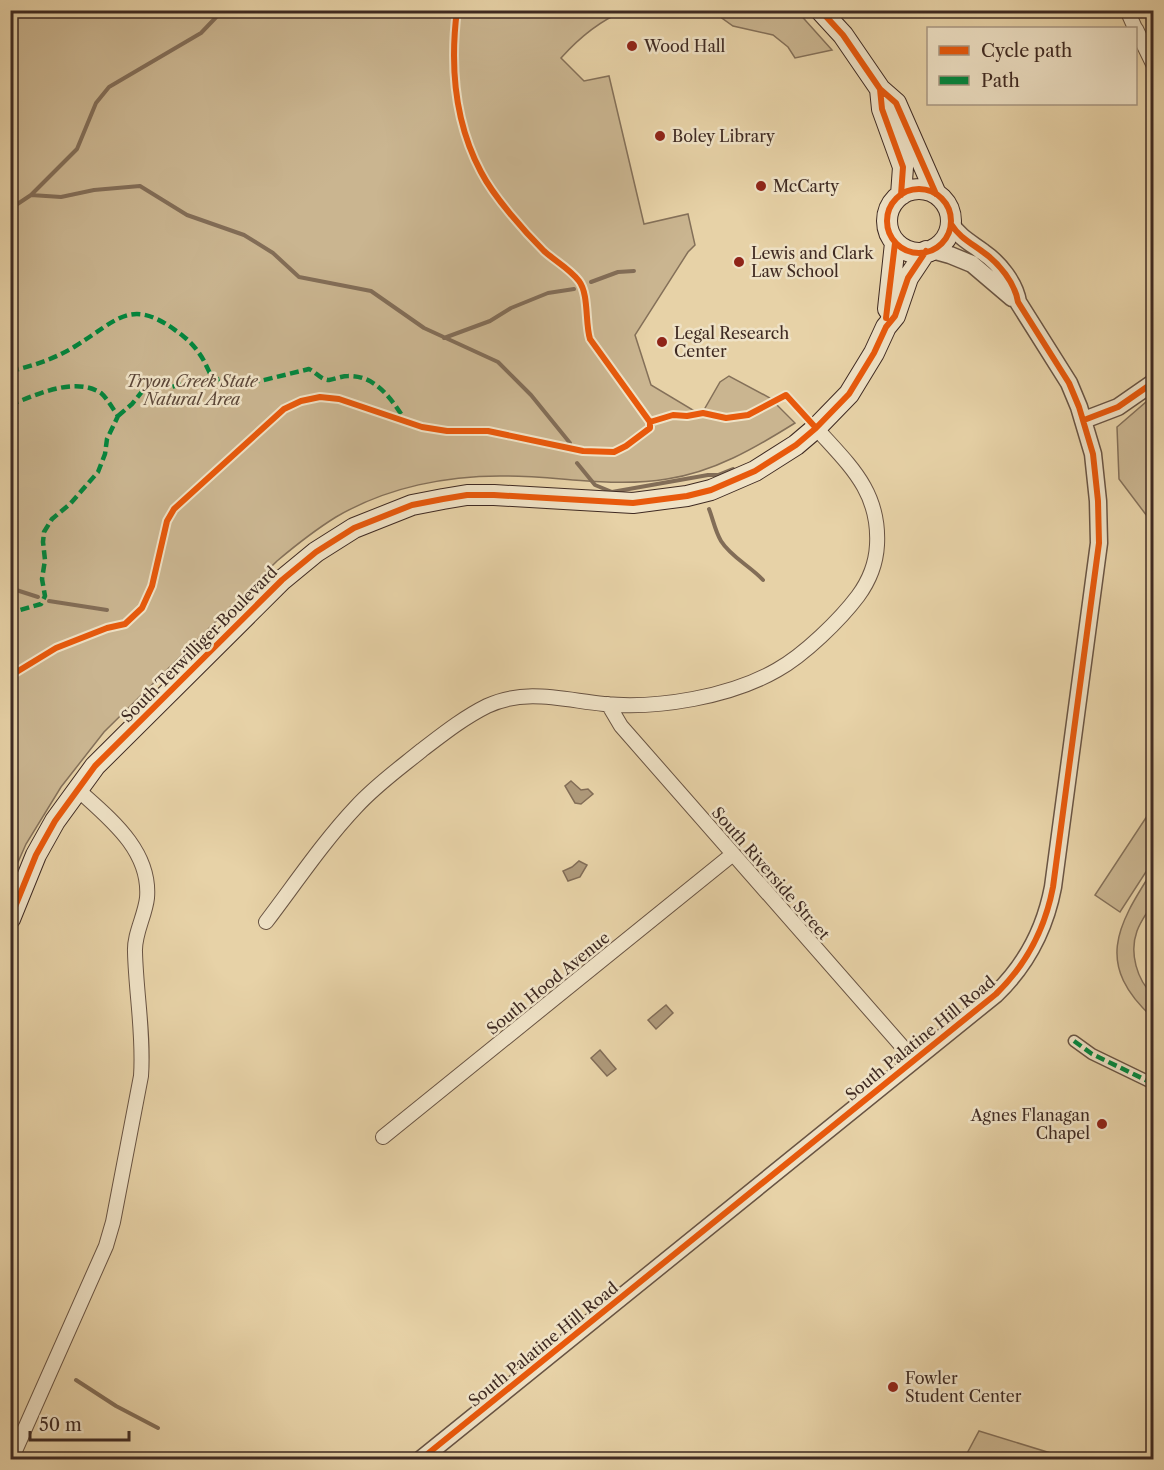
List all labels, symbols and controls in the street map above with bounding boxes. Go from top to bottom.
legend [927,27,1137,105]
place label: Wood Hall [643,36,726,56]
marker: Wood Hall [625,39,639,53]
text: Cycle path [981,40,1072,62]
text: Path [981,70,1020,92]
place label: Boley Library [672,126,776,146]
marker: Boley Library [653,129,667,143]
place label: McCarty [773,176,840,196]
marker: McCarty [754,179,768,193]
place label: Lewis and Clark Law School [751,243,874,281]
marker: Lewis and Clark Law School [732,255,746,269]
place label: Legal Research Center [674,323,789,361]
marker: Legal Research Center [655,335,669,349]
park label: Tryon Creek State Natural Area [126,371,259,409]
street label: South Terwilliger Boulevard [117,562,281,726]
street label: South Riverside Street [708,802,834,944]
street label: South Hood Avenue [483,927,614,1039]
street label: South Palatine Hill Road [841,971,999,1105]
place label: Agnes Flanagan Chapel [970,1105,1090,1143]
marker: Agnes Flanagan Chapel [1095,1117,1109,1131]
street label: South Palatine Hill Road [464,1277,622,1411]
place label: Fowler Student Center [905,1368,1022,1406]
marker: Fowler Student Center [886,1380,900,1394]
scale bar [30,1404,129,1442]
text: 50 m [39,1414,82,1436]

